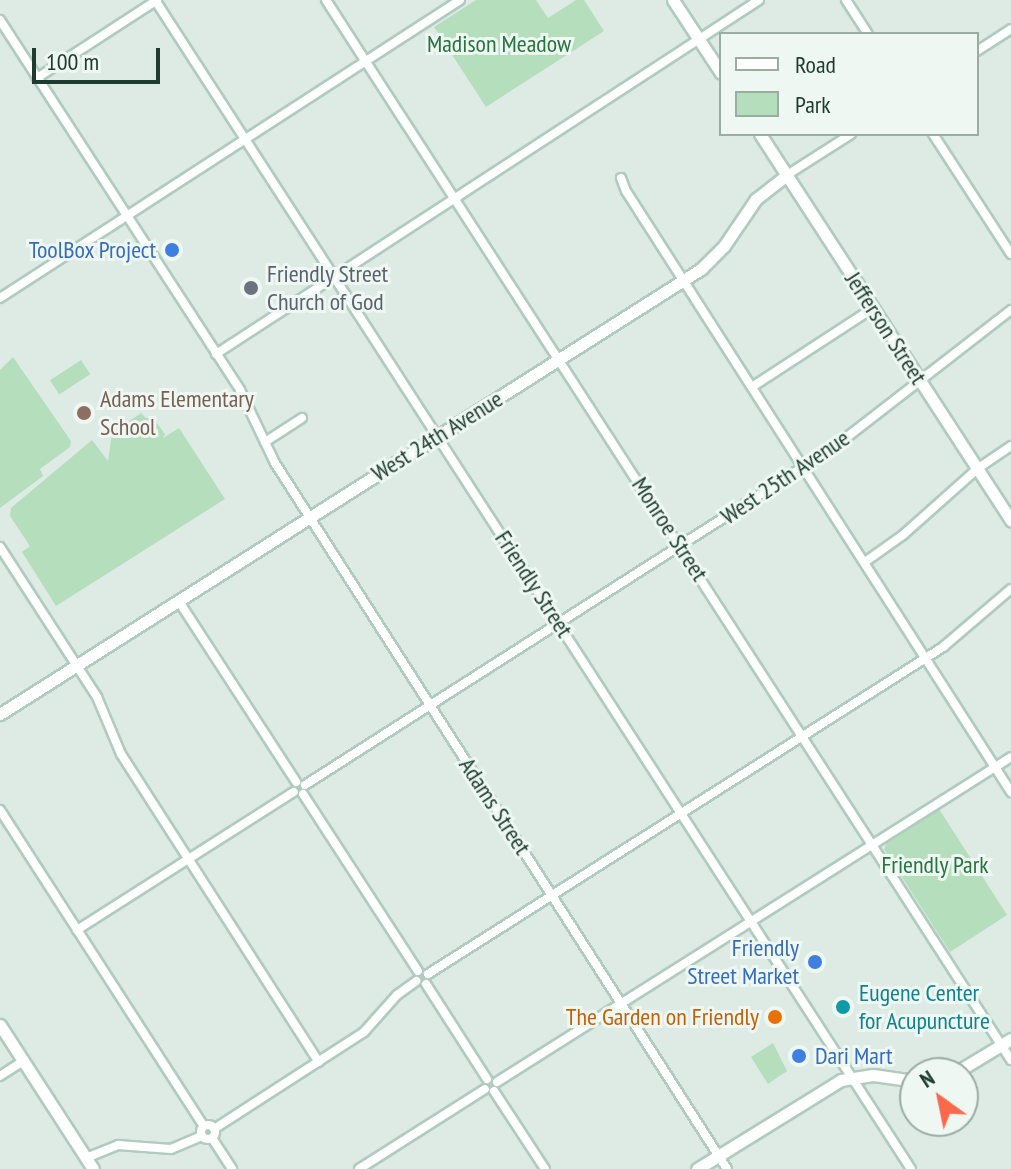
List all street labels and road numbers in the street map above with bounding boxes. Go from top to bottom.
street label: Jefferson Street [839,266,933,390]
street label: West 24th Avenue [366,384,508,488]
street label: West 25th Avenue [715,423,855,531]
street label: Monroe Street [626,472,714,586]
street label: Friendly Street [489,525,579,643]
street label: Adams Street [453,752,537,860]

